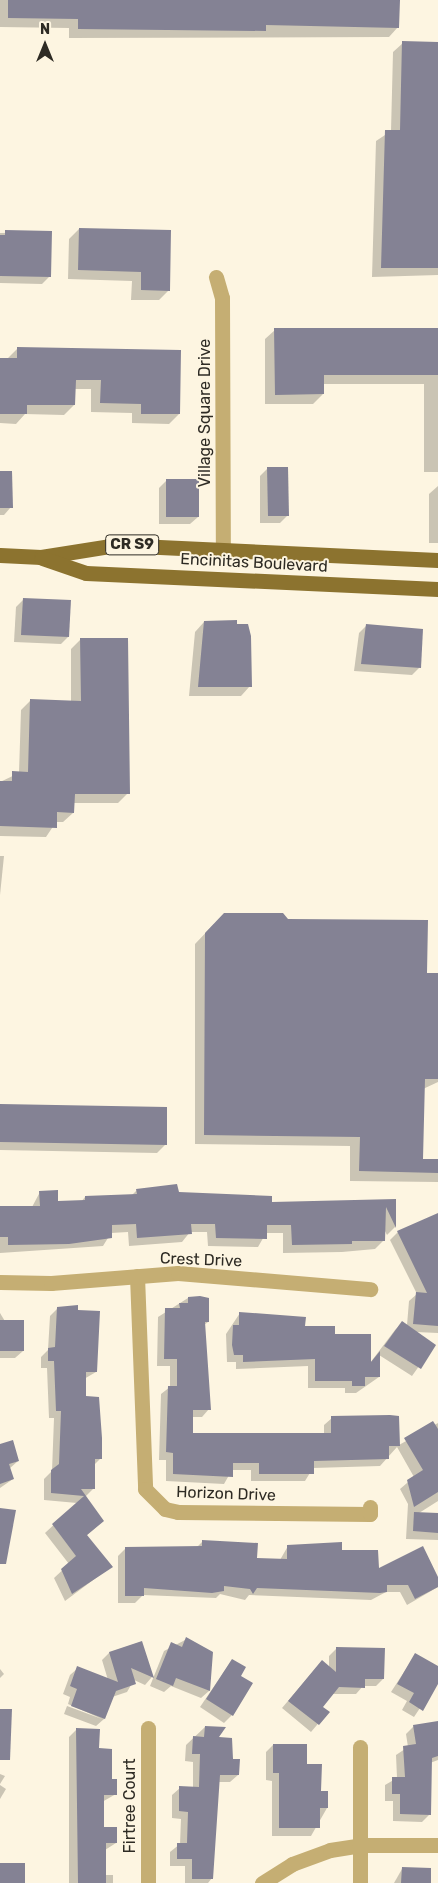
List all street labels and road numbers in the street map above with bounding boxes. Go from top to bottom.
street label: Village Square Drive [195,339,215,487]
road number: CR S9 [104,532,160,558]
street label: Encinitas Boulevard [180,550,328,576]
street label: Crest Drive [160,1249,242,1271]
street label: Horizon Drive [176,1483,276,1505]
street label: Firtree Court [120,1758,140,1854]

